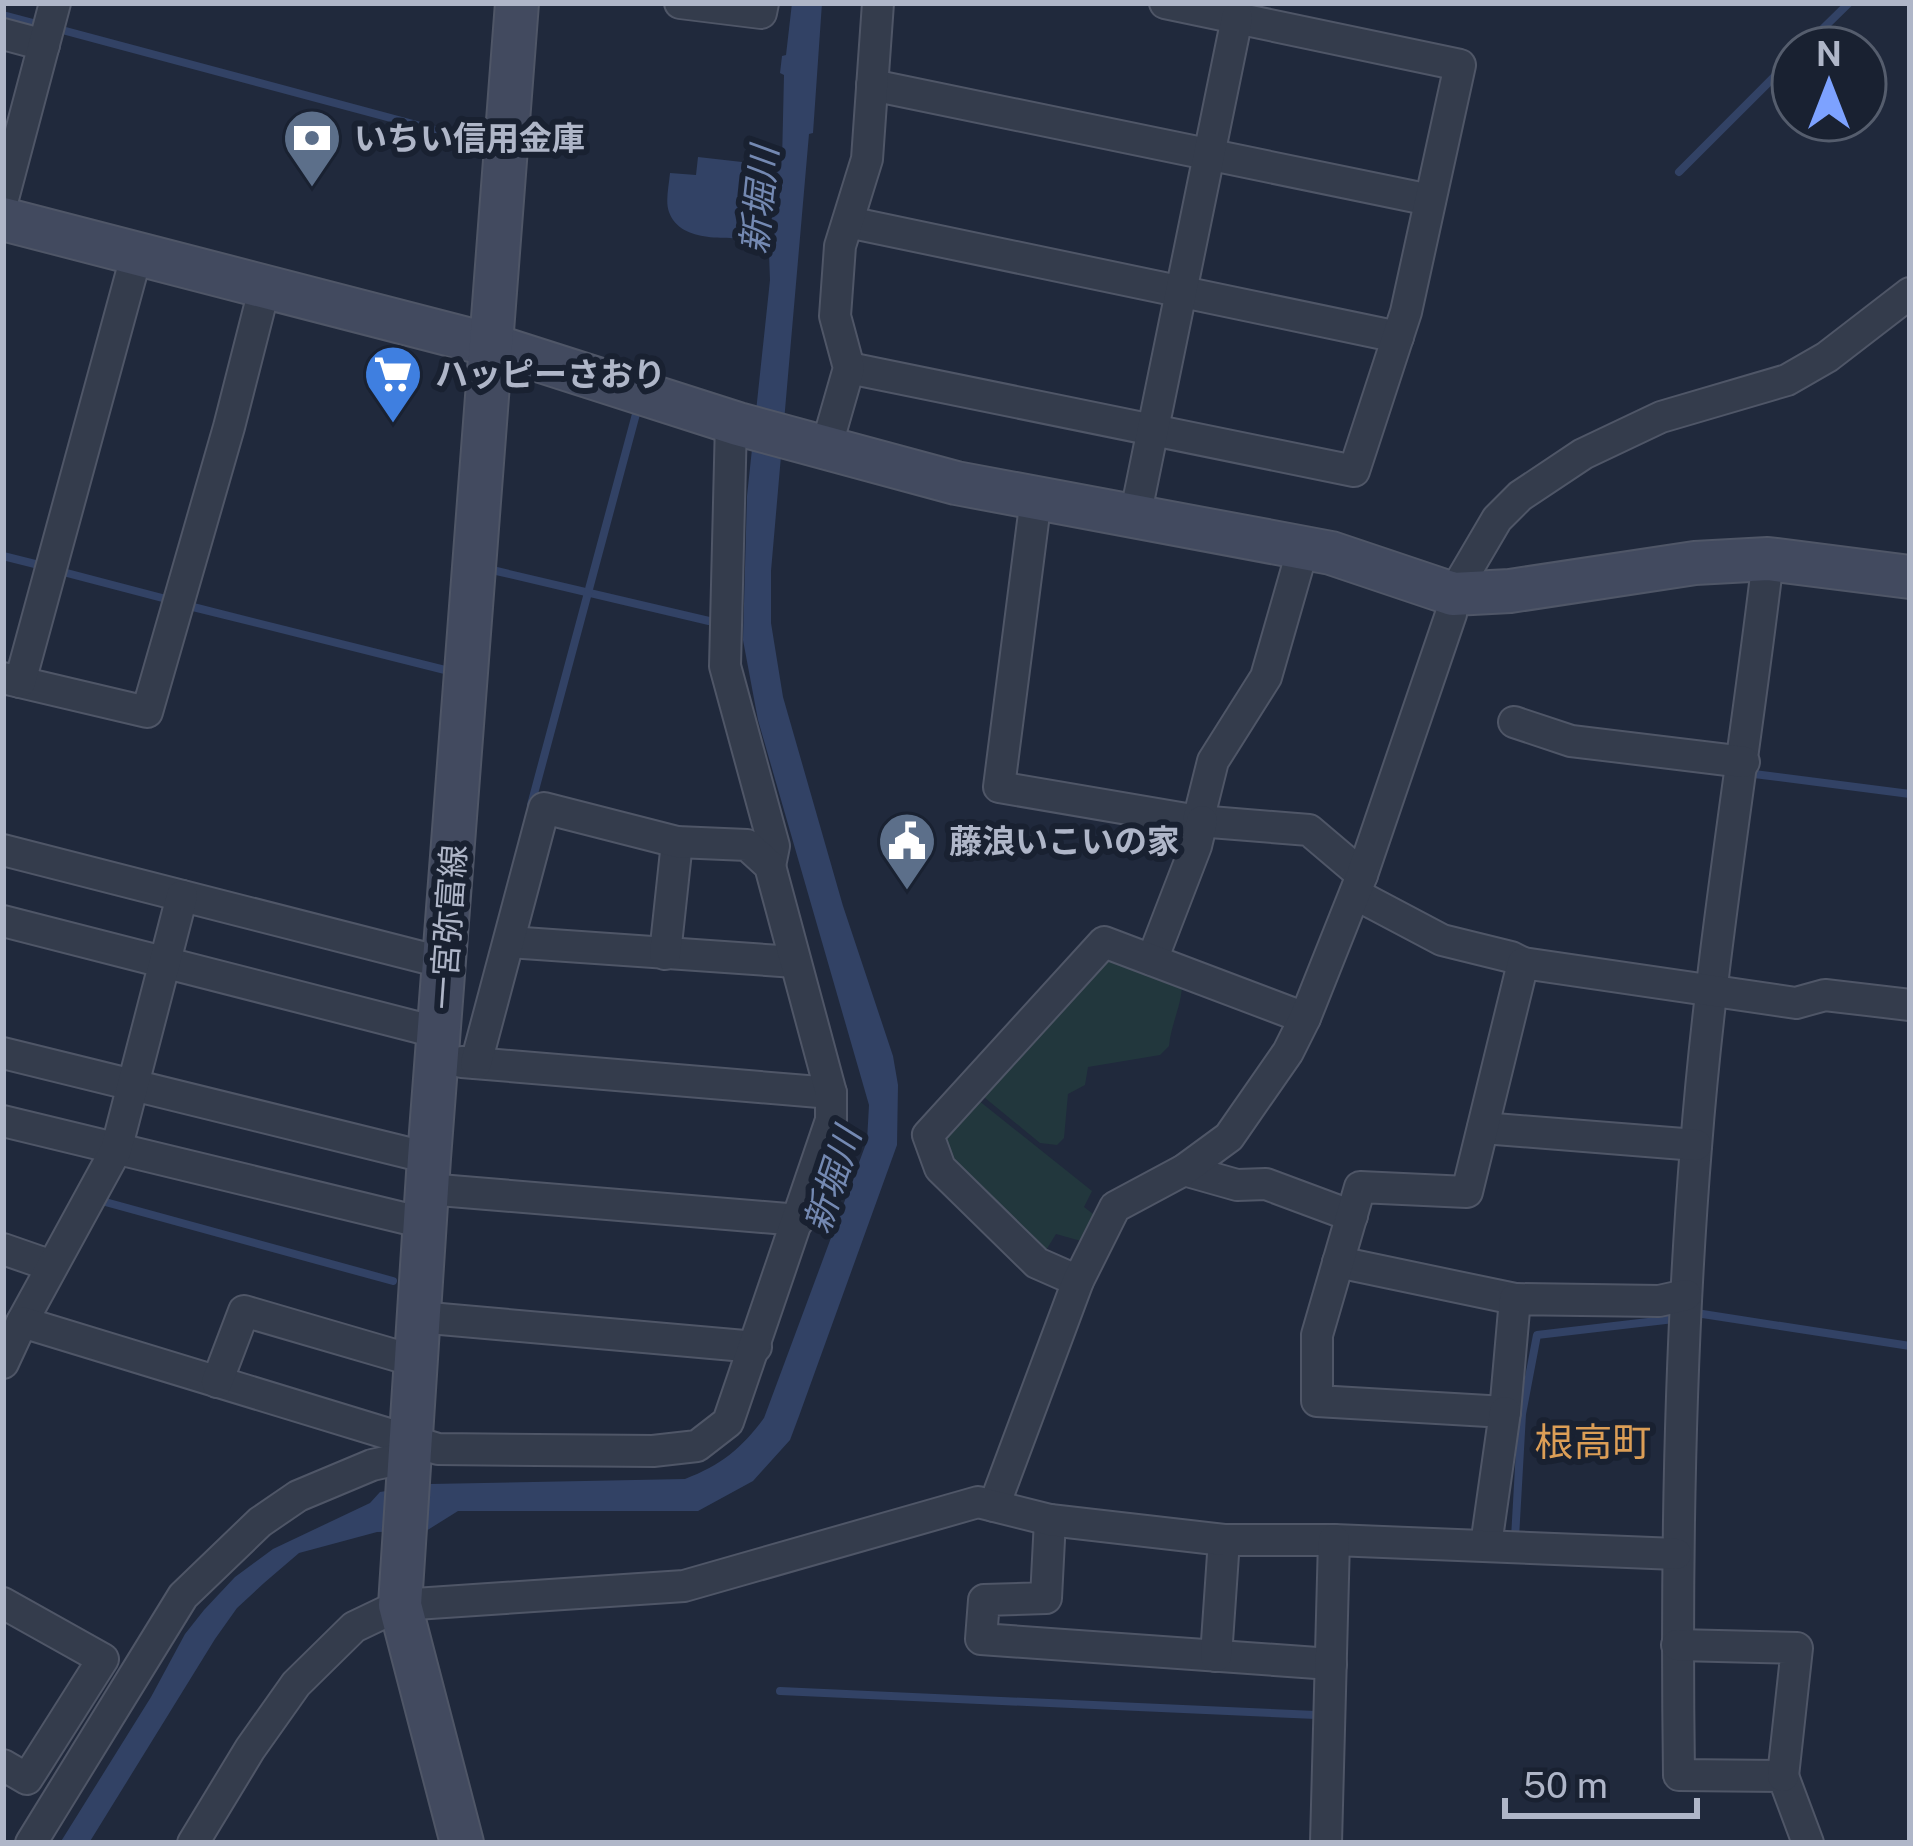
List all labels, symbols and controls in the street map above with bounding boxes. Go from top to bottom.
north arrow [1769,24,1889,144]
text: N [1816,35,1842,73]
bank icon: いちい信用金庫 [281,107,343,189]
place label: いちい信用金庫 [354,119,585,157]
water label: 新堀川 [732,140,786,256]
supermarket icon: ハッピーさおり [362,343,424,425]
place label: ハッピーさおり [435,355,666,393]
public building icon: 藤浪いこいの家 [876,810,938,892]
place label: 藤浪いこいの家 [949,822,1180,860]
street label: 一宮弥富線 [423,843,473,1011]
water label: 新堀川 [795,1118,870,1238]
district label: 根高町 [1534,1419,1652,1465]
scale bar [1505,1744,1697,1818]
text: 50 m [1523,1764,1608,1806]

